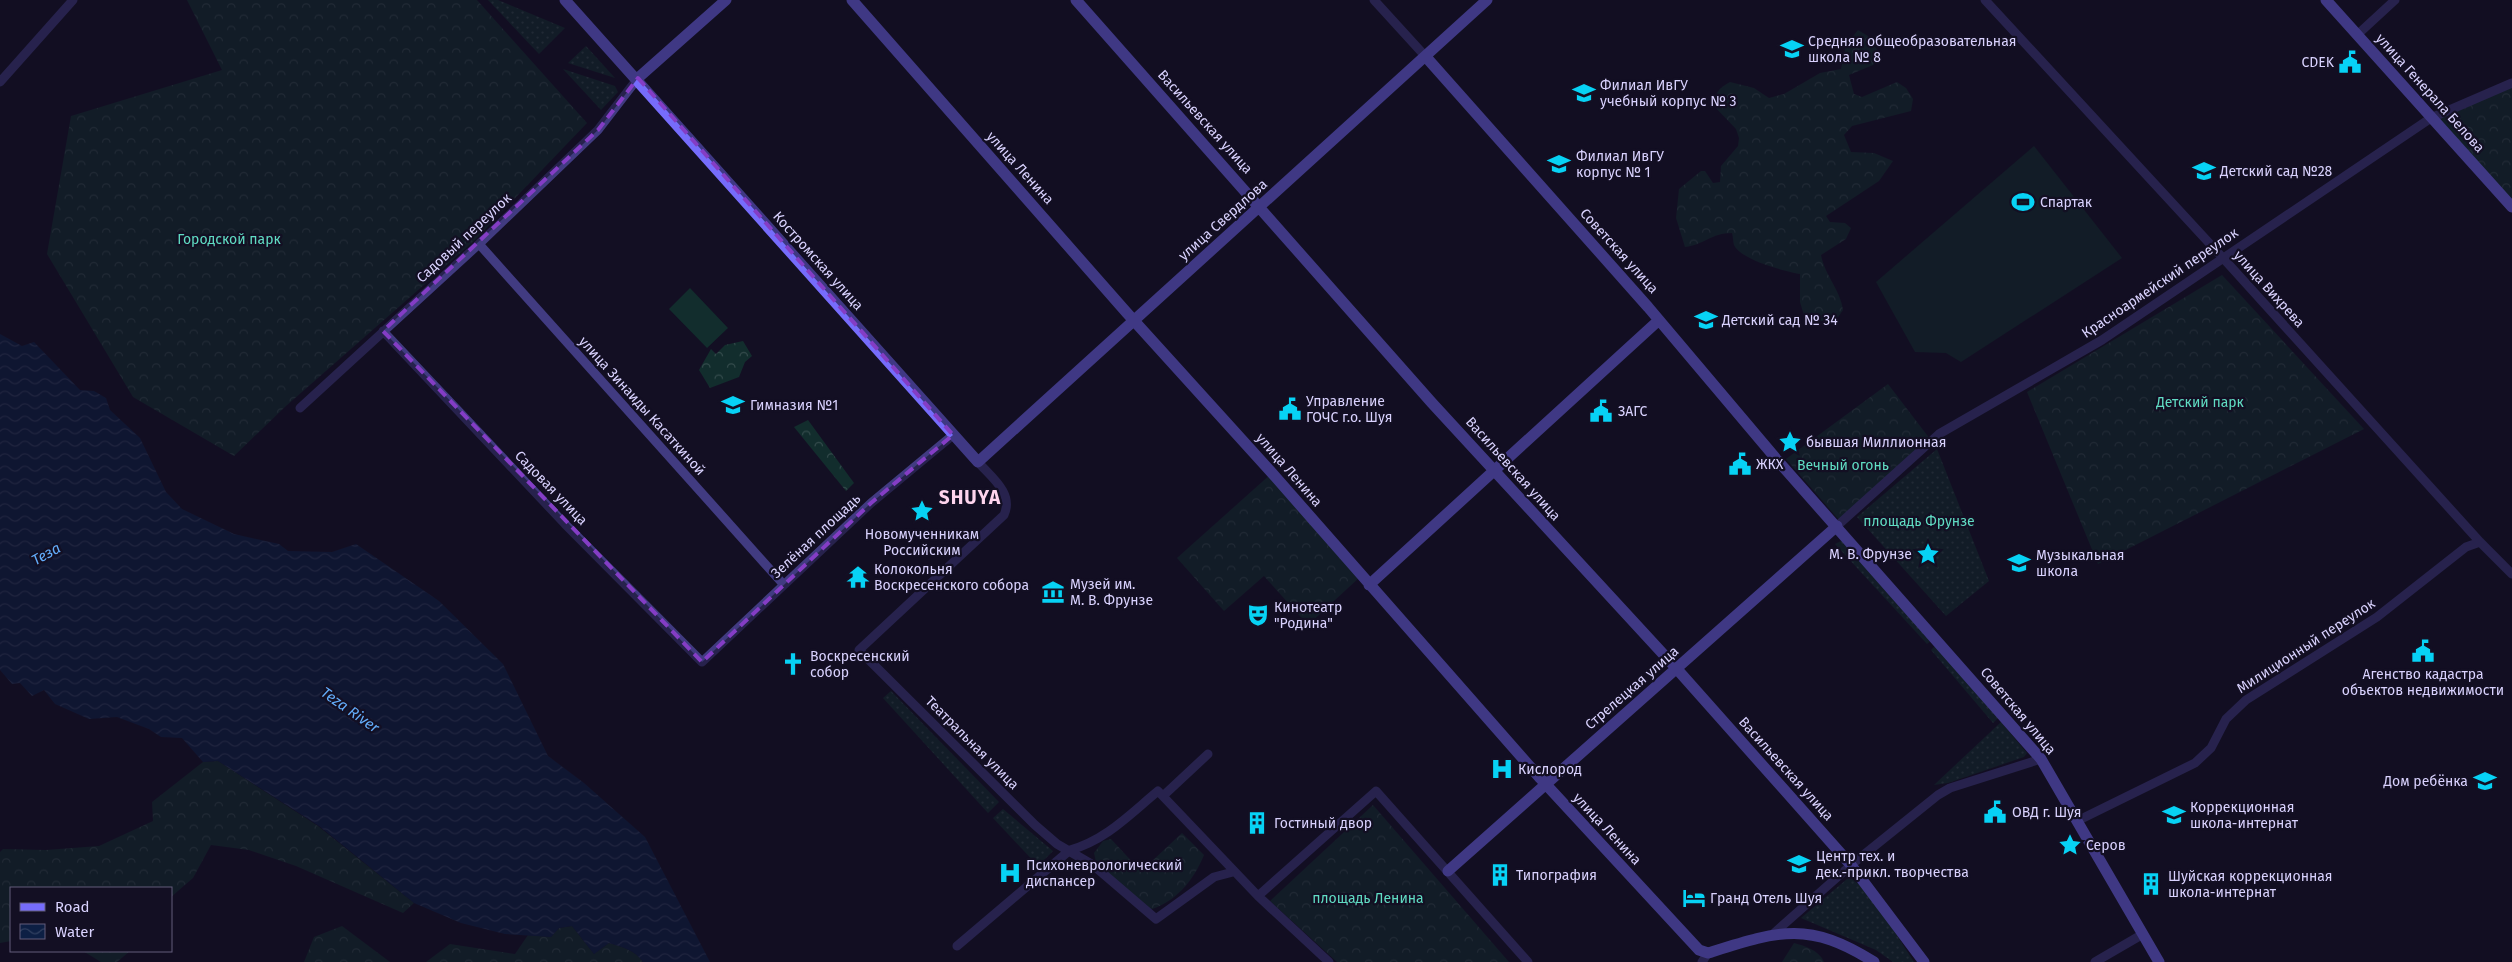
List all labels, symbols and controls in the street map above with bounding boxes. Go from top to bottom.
street label: улица Генерала Белова [2372,30,2488,156]
place label: Средняя общеобразовательная школа № 8 [1808,33,2016,66]
school or university icon: Средняя общеобразовательная школа № 8 [1779,36,1805,62]
public building icon: CDEK [2337,49,2363,75]
place label: CDEK [2301,54,2335,71]
street label: Васильевская улица [1154,67,1256,177]
place label: Филиал ИвГУ учебный корпус № 3 [1600,77,1737,110]
school or university icon: Филиал ИвГУ учебный корпус № 3 [1571,80,1597,106]
street label: улица Ленина [983,128,1057,208]
place label: Филиал ИвГУ корпус № 1 [1576,148,1664,181]
school or university icon: Филиал ИвГУ корпус № 1 [1546,151,1572,177]
school or university icon: Детский сад №28 [2191,158,2217,184]
place label: Детский сад №28 [2219,163,2333,180]
street label: улица Свердлова [1175,176,1271,264]
street label: Садовый переулок [413,189,516,286]
sports icon: Спартак [2010,189,2036,215]
place label: Спартак [2040,194,2093,211]
street label: Советская улица [1576,205,1662,297]
street label: Костромская улица [769,208,867,314]
street label: Красноармейский переулок [2079,224,2242,342]
park label: Городской парк [177,231,282,248]
street label: улица Вихрева [2230,247,2308,331]
school or university icon: Детский сад № 34 [1693,307,1719,333]
place label: Детский сад № 34 [1721,312,1838,329]
street label: улица Зинаиды Касаткиной [575,333,709,479]
school or university icon: Гимназия №1 [720,392,746,418]
place label: Управление ГОЧС г.о. Шуя [1306,393,1392,426]
park label: Детский парк [2155,394,2245,411]
public building icon: Управление ГОЧС г.о. Шуя [1277,396,1303,422]
place label: Гимназия №1 [750,397,838,414]
public building icon: ЗАГС [1588,398,1614,424]
place label: ЗАГС [1618,403,1648,420]
street label: Васильевская улица [1462,414,1564,524]
place icon: бывшая Миллионная [1777,429,1803,455]
street label: улица Ленина [1252,430,1326,510]
place label: бывшая Миллионная [1806,434,1946,451]
street label: Садовая улица [511,447,591,529]
public building icon: ЖКХ [1727,451,1753,477]
place label: ЖКХ [1756,456,1784,473]
park label: Вечный огонь [1797,457,1889,474]
district label: SHUYA [939,486,1001,509]
street label: Зелёная площадь [768,490,864,582]
place icon: Новомученникам Российским [909,498,935,524]
park label: площадь Фрунзе [1863,513,1975,530]
place label: Новомученникам Российским [865,526,979,559]
water label: Теза [28,539,64,569]
place icon: М. В. Фрунзе [1915,541,1941,567]
place label: М. В. Фрунзе [1829,546,1912,563]
place label: Музыкальная школа [2036,547,2125,580]
school or university icon: Музыкальная школа [2006,550,2032,576]
place label: Колокольня Воскресенского собора [874,561,1029,594]
temple icon: Колокольня Воскресенского собора [845,564,871,590]
place label: Музей им. М. В. Фрунзе [1070,576,1153,609]
museum icon: Музей им. М. В. Фрунзе [1040,579,1066,605]
street label: Милиционный переулок [2234,594,2379,697]
place label: Кинотеатр "Родина" [1274,599,1342,632]
theatre icon: Кинотеатр "Родина" [1245,602,1271,628]
public building icon: Агенство кадастра объектов недвижимости [2410,638,2436,664]
street label: Стрелецкая улица [1582,643,1682,733]
place label: Воскресенский собор [810,648,910,681]
church icon: Воскресенский собор [780,651,806,677]
street label: Советская улица [1977,664,2059,758]
place label: Агенство кадастра объектов недвижимости [2342,666,2504,699]
water label: Teza River [317,683,384,737]
street label: Театральная улица [922,693,1022,793]
street label: Васильевская улица [1735,714,1837,824]
hospital icon: Кислород [1489,756,1515,782]
place label: Кислород [1518,761,1582,778]
school or university icon: Дом ребёнка [2472,768,2498,794]
place label: Дом ребёнка [2383,773,2468,790]
street label: улица Ленина [1569,789,1645,869]
public building icon: ОВД г. Шуя [1982,799,2008,825]
place label: Коррекционная школа-интернат [2190,799,2299,832]
school or university icon: Коррекционная школа-интернат [2161,802,2187,828]
place label: ОВД г. Шуя [2012,804,2082,821]
building icon: Гостиный двор [1244,810,1270,836]
place label: Гостиный двор [1274,815,1372,832]
place icon: Серов [2057,832,2083,858]
place label: Серов [2086,837,2126,854]
place label: Центр тех. и дек.-прикл. творчества [1816,848,1969,881]
school or university icon: Центр тех. и дек.-прикл. творчества [1786,851,1812,877]
place label: Психоневрологический диспансер [1026,857,1182,890]
hospital icon: Психоневрологический диспансер [997,860,1023,886]
building icon: Типография [1487,862,1513,888]
place label: Типография [1516,867,1597,884]
place label: Шуйская коррекционная школа-интернат [2168,868,2333,901]
building icon: Шуйская коррекционная школа-интернат [2138,871,2164,897]
hotel icon: Гранд Отель Шуя [1681,885,1707,911]
legend [10,887,172,952]
park label: площадь Ленина [1312,890,1424,907]
place label: Гранд Отель Шуя [1710,890,1822,907]
text: Road [55,898,90,916]
text: Water [55,923,94,941]

